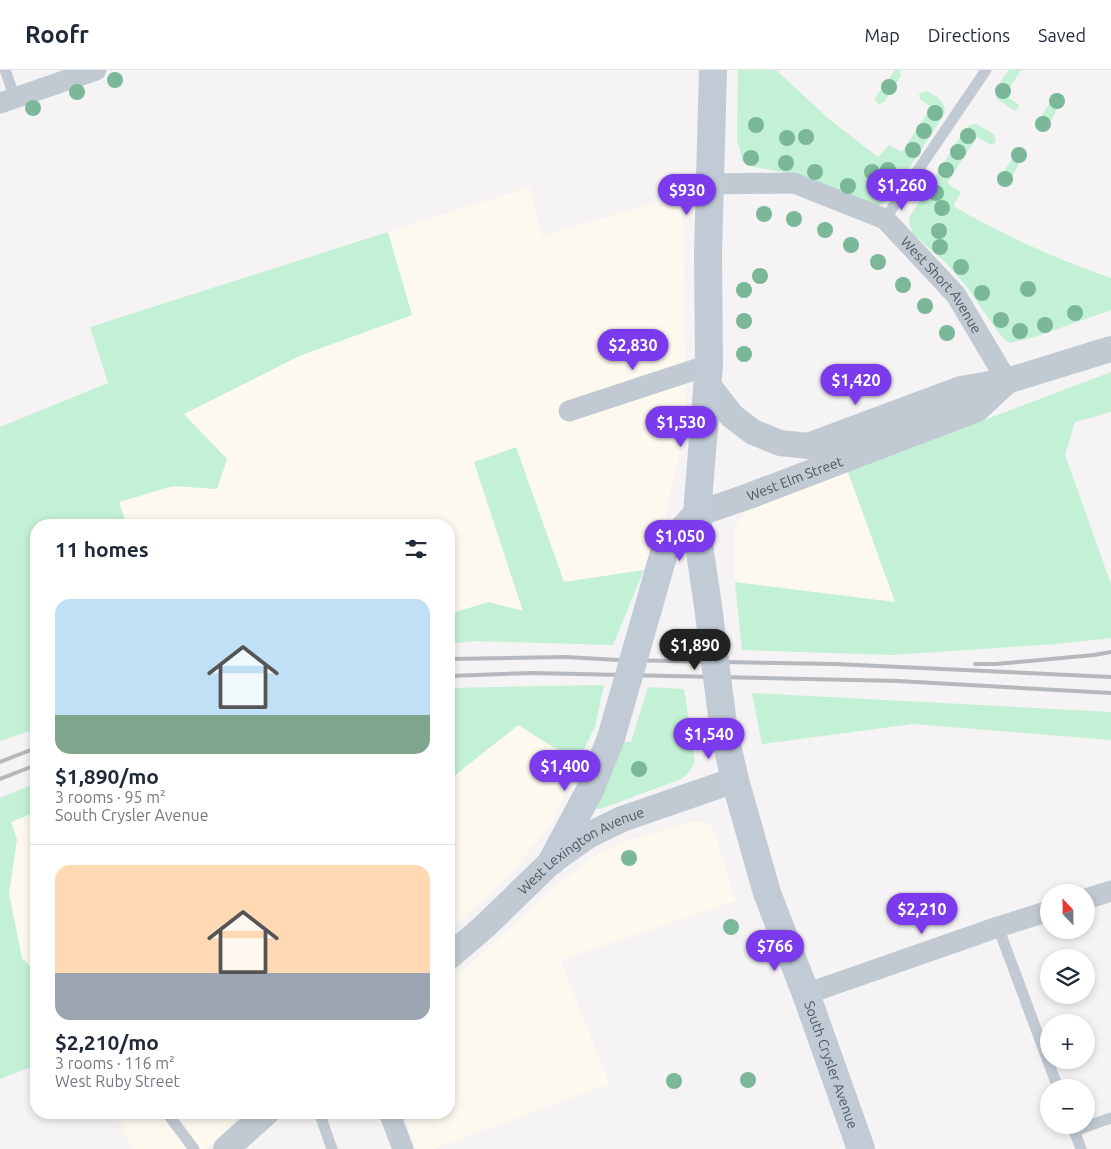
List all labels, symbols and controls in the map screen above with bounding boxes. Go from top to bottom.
text: Roofr [25,21,89,48]
text: Map [864,25,900,45]
text: Directions [928,25,1010,45]
text: Saved [1038,25,1086,45]
pin: $1,260 [861,168,943,211]
pin: $930 [657,174,717,216]
text: $1,260 [877,176,927,194]
text: $930 [669,181,705,199]
street label: West Short Avenue [898,233,985,336]
pin: $2,830 [592,328,674,371]
text: $2,830 [608,336,658,354]
pin: $1,420 [815,364,897,406]
text: $1,420 [831,371,881,389]
pin: $1,530 [640,406,722,448]
text: $1,530 [656,413,706,431]
street label: West Elm Street [745,453,845,504]
pin: $1,050 [639,520,721,562]
text: $1,050 [655,527,705,545]
icon: filters [402,535,430,563]
text: 11 homes [55,537,149,561]
pin: $1,890 [654,628,736,671]
icon: home [198,632,288,722]
text: $1,890 [670,636,720,654]
pin: $1,540 [668,718,750,760]
text: $1,540 [684,725,734,743]
pin: $1,400 [524,750,606,792]
text: $1,400 [540,757,590,775]
text: $1,890/mo [55,764,159,788]
text: 3 rooms · 95 m² [55,788,166,806]
street label: West Lexington Avenue [515,804,646,898]
text: South Crysler Avenue [55,806,209,824]
north arrow [1040,884,1095,939]
map controls [1040,884,1095,1134]
pin: $2,210 [881,892,963,935]
icon: home [198,897,288,987]
text: $2,210 [897,900,947,918]
pin: $766 [745,930,805,972]
text: $766 [757,937,793,955]
button: layers [1040,949,1095,1004]
street label: South Crysler Avenue [801,999,861,1131]
button: + [1040,1014,1095,1069]
text: $2,210/mo [55,1030,159,1054]
text: 3 rooms · 116 m² [55,1054,175,1072]
text: West Ruby Street [55,1072,180,1090]
button: − [1040,1079,1095,1134]

